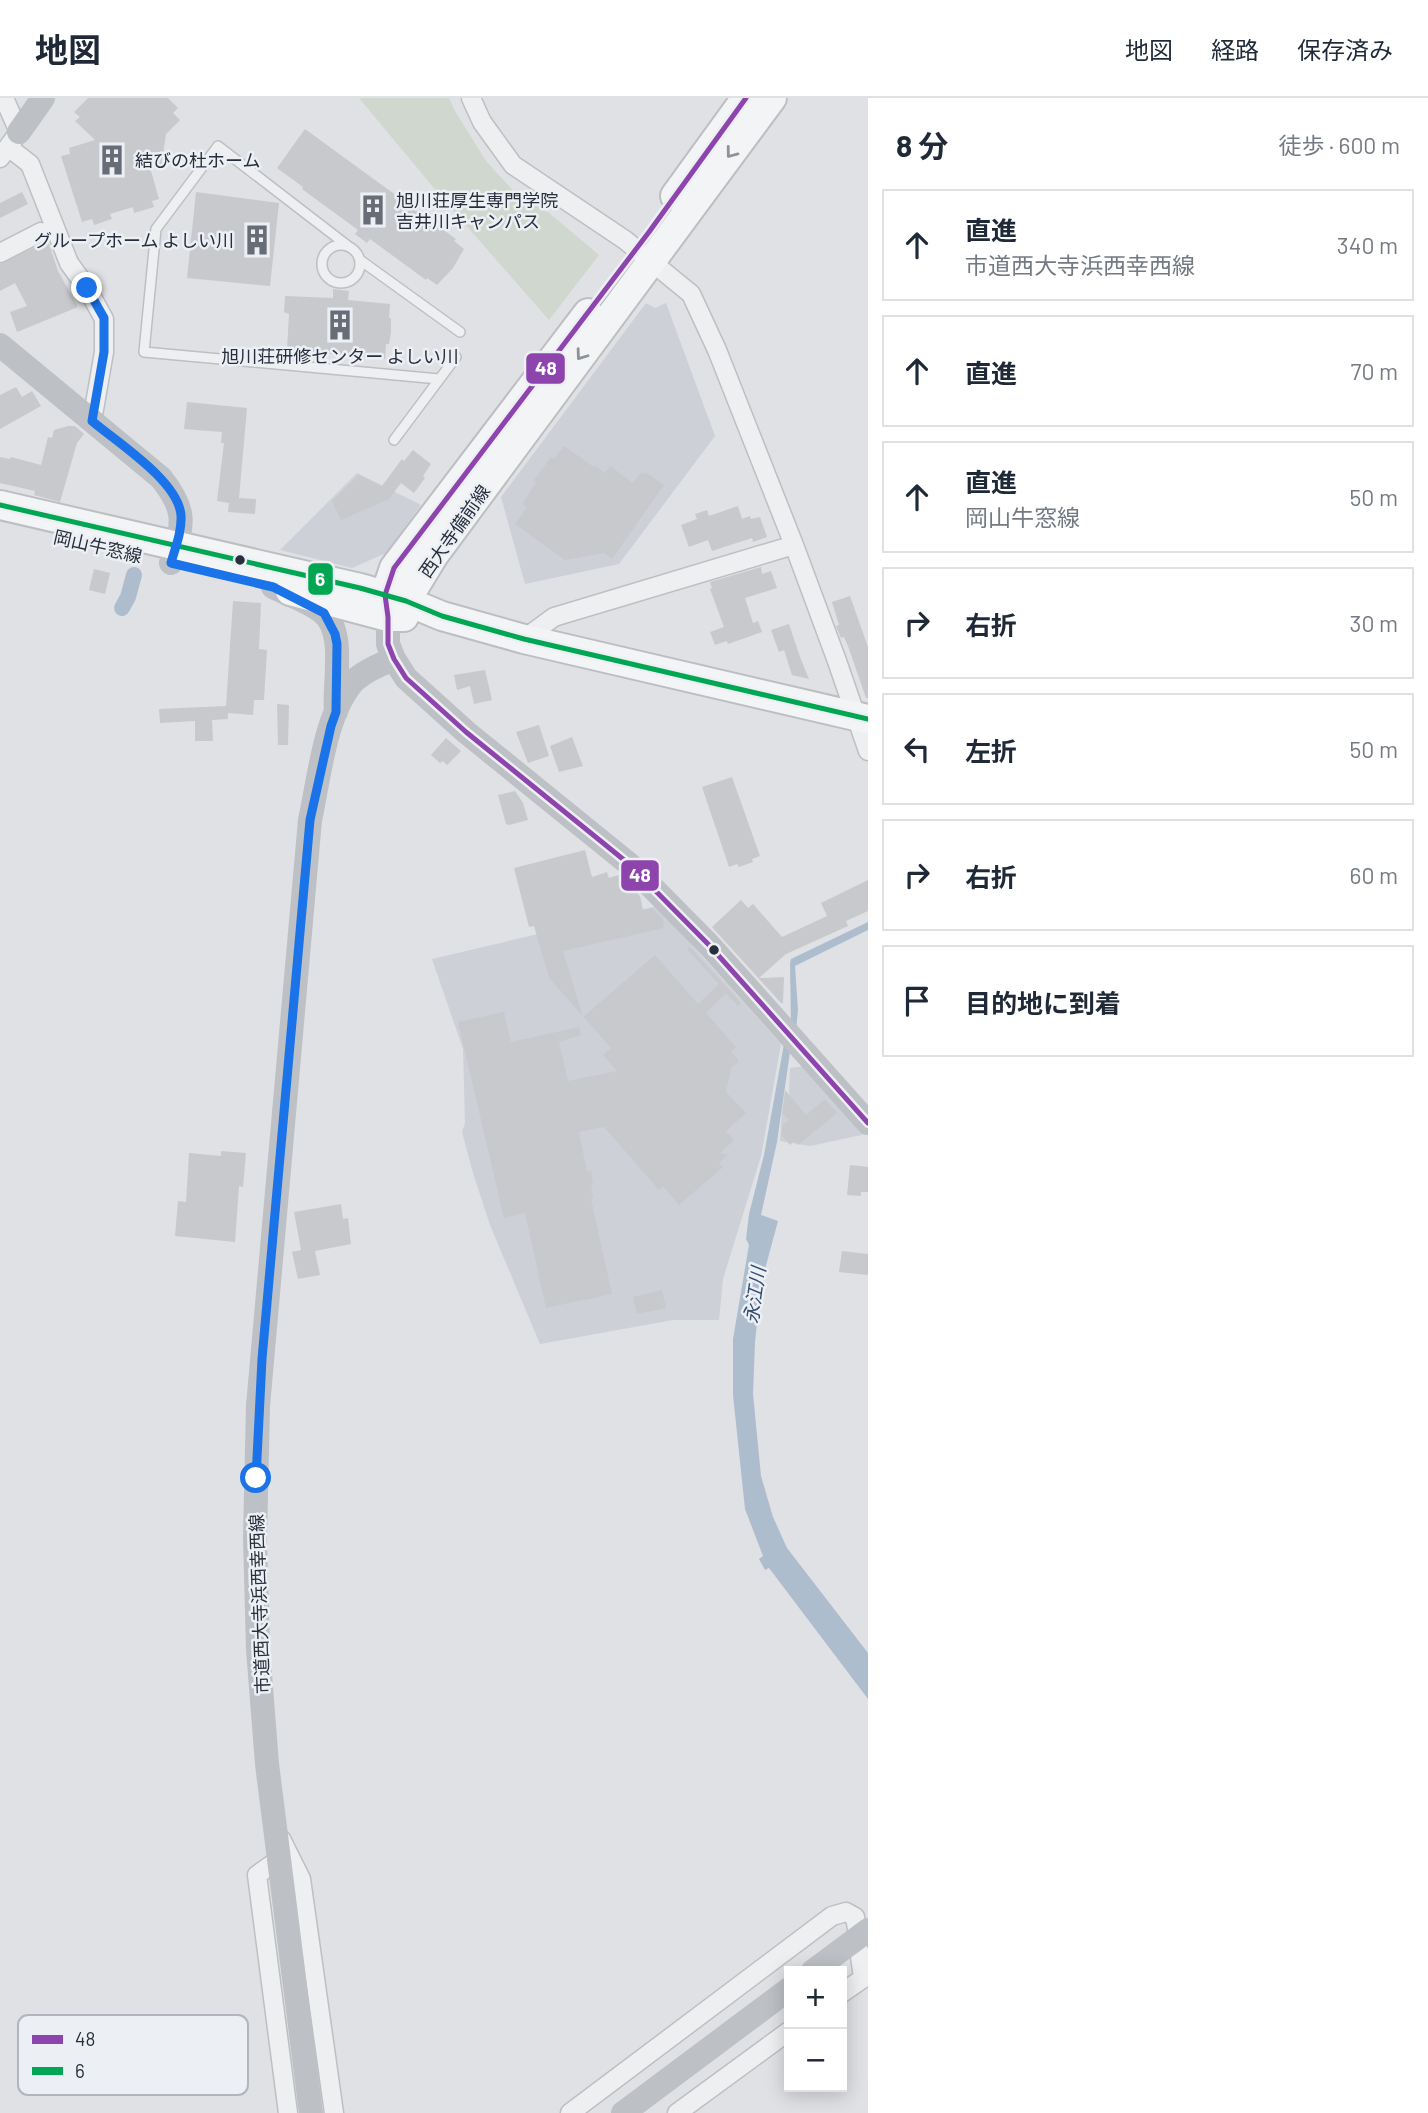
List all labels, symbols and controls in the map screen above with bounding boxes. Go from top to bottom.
text: 地図 [35,29,101,69]
text: 地図 [1125,35,1173,64]
text: 経路 [1211,35,1259,64]
text: 保存済み [1297,35,1393,64]
text: 8 分 [896,127,948,163]
text: 徒歩 · 600 m [1279,131,1400,159]
building icon: 結びの杜ホーム [95,143,129,177]
one-way arrow [726,145,739,158]
place label: 結びの杜ホーム [135,149,260,171]
place label: 旭川荘厚生専門学院 吉井川キャンパス [396,189,558,232]
building icon: 旭川荘厚生専門学院 吉井川キャンパス [356,193,390,227]
text: 直進 [965,214,1017,245]
building icon: グループホーム よしい川 [240,223,274,257]
icon: ahead [898,226,936,264]
place label: グループホーム よしい川 [34,229,234,251]
text: 340 m [1337,231,1398,259]
text: 市道西大寺浜西幸西線 [965,251,1195,279]
route end [71,272,102,303]
building icon: 旭川荘研修センター よしい川 [323,308,357,342]
place label: 旭川荘研修センター よしい川 [221,345,459,367]
one-way arrow [577,347,589,360]
line badge: 48 [525,352,566,385]
icon: ahead [898,352,936,390]
text: 48 [535,356,557,379]
text: 直進 [965,357,1017,388]
text: 70 m [1351,357,1398,385]
text: 直進 [965,466,1017,497]
icon: ahead [898,478,936,516]
street label: 西大寺備前線 [414,480,494,582]
text: 50 m [1350,483,1398,511]
text: 岡山牛窓線 [965,503,1080,531]
street label: 岡山牛窓線 [52,525,144,567]
unlabelled marker [233,553,247,567]
line badge: 6 [307,562,334,596]
text: 6 [315,567,325,590]
icon: right [898,604,936,642]
text: 右折 [965,609,1017,640]
text: 30 m [1350,609,1398,637]
icon: left [898,730,936,768]
text: 左折 [965,735,1017,766]
text: 50 m [1350,735,1398,763]
icon: right [898,856,936,894]
line badge: 48 [620,859,660,892]
text: 右折 [965,861,1017,892]
text: 60 m [1350,861,1398,889]
text: 48 [629,863,651,886]
unlabelled marker [707,943,721,957]
icon: arrive [898,982,936,1020]
text: 目的地に到着 [965,987,1121,1018]
water label: 永江川 [739,1263,770,1325]
route start [240,1462,271,1493]
street label: 市道西大寺浜西幸西線 [245,1514,273,1694]
map controls [784,1966,847,2092]
button: + [784,1966,847,2029]
legend [18,2015,248,2095]
text: 48 [75,2027,95,2050]
button: − [784,2029,847,2092]
text: 6 [75,2059,85,2082]

